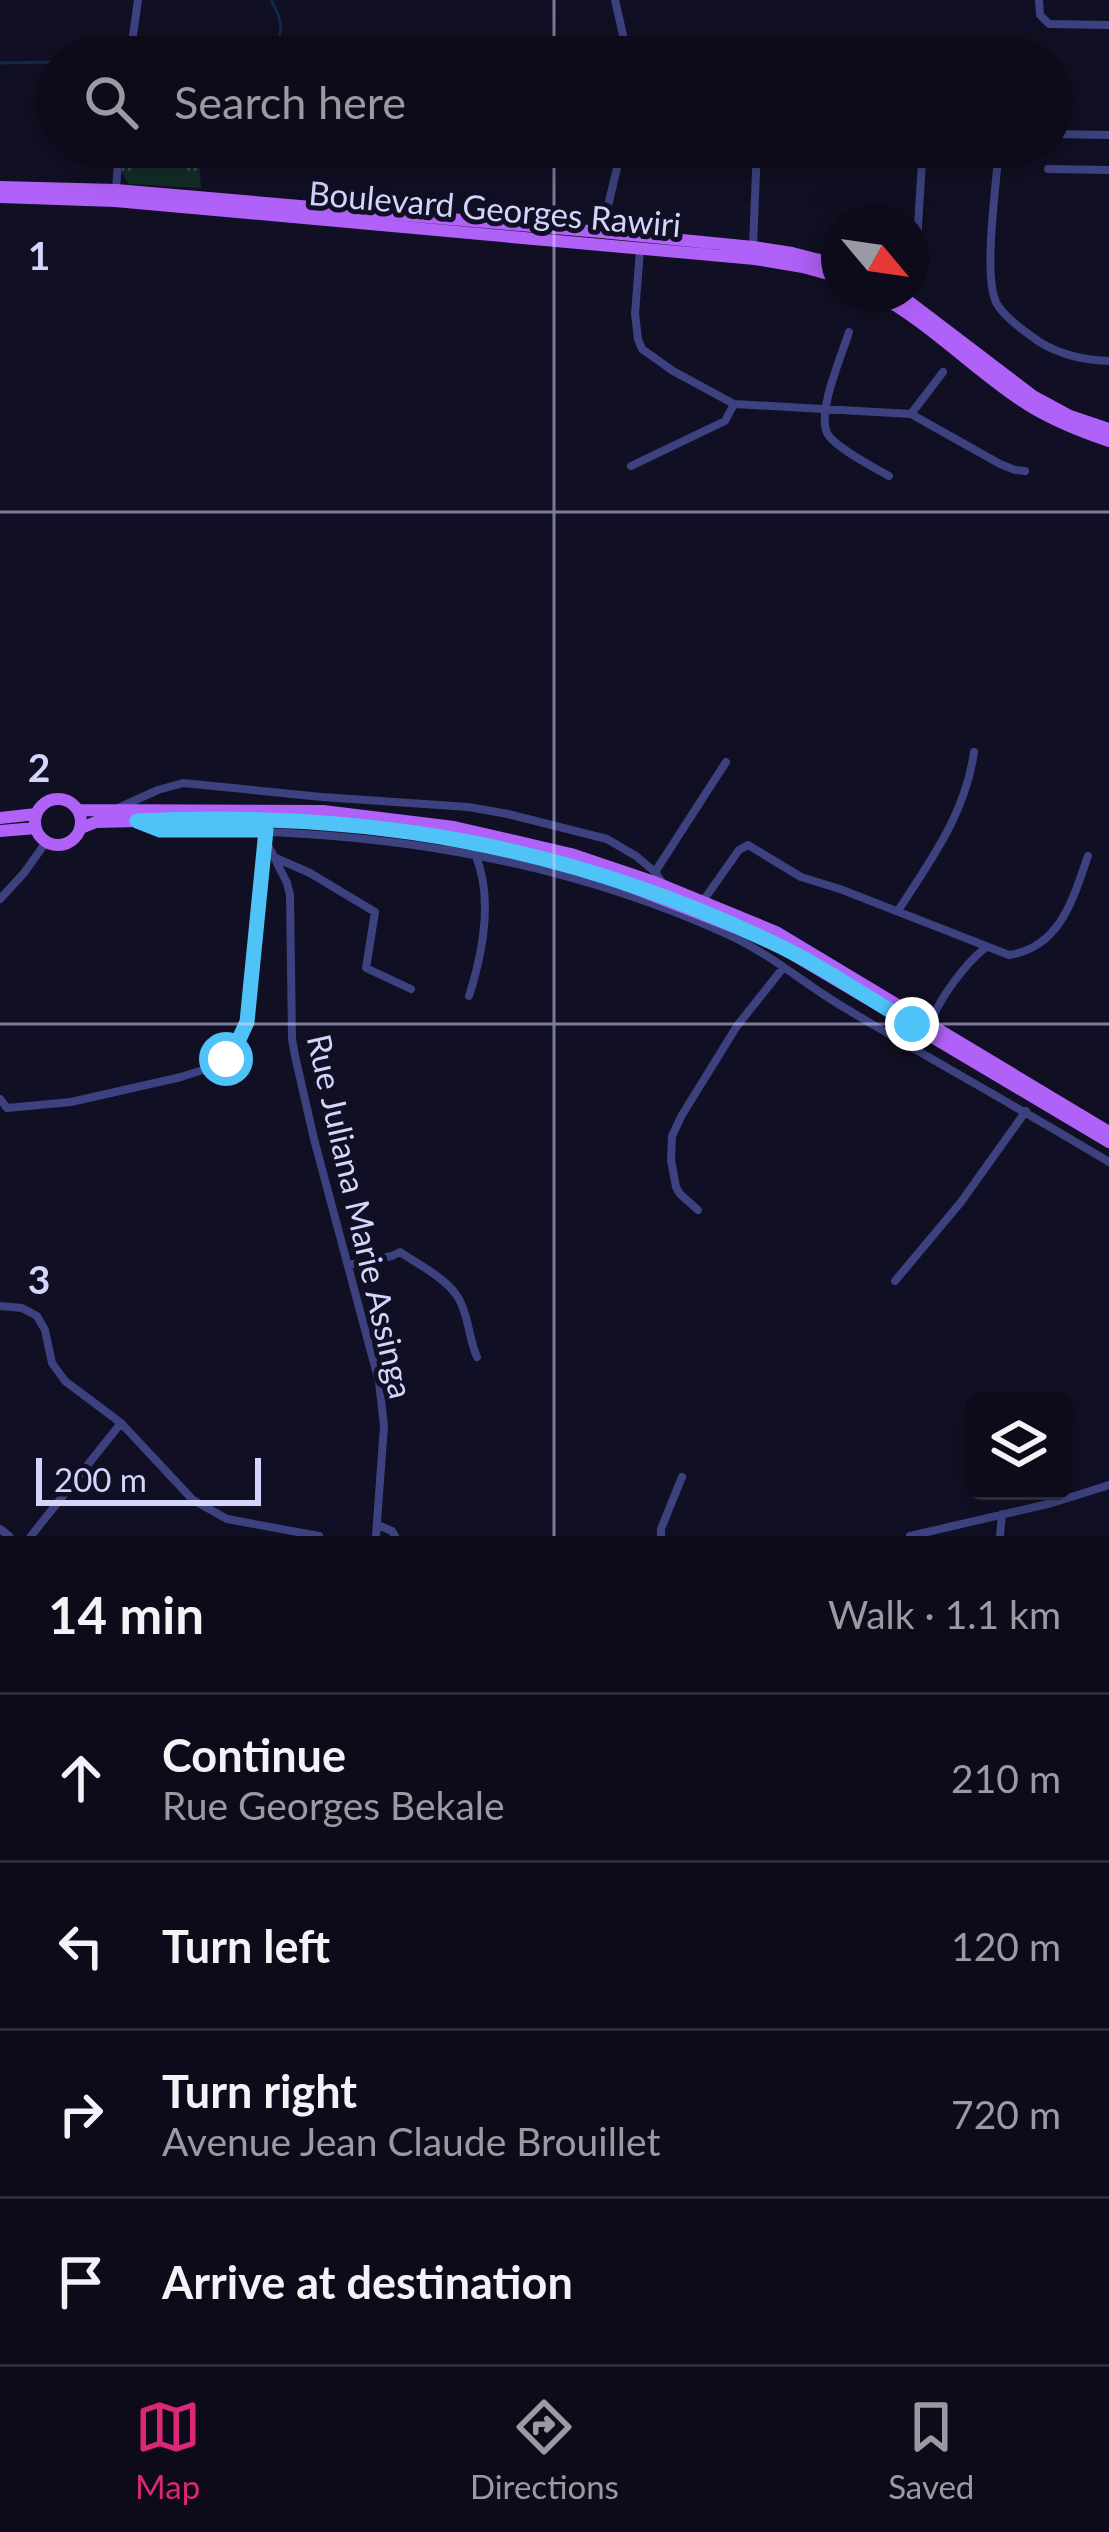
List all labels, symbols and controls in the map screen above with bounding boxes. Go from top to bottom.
search box [36,36,1073,168]
icon: search [78,69,144,135]
text: Search here [174,75,406,129]
street label: Boulevard Georges Rawiri [307,172,683,244]
north arrow [821,204,929,312]
text: 1 [28,232,50,278]
text: 2 [28,744,50,790]
route end [885,997,939,1051]
street label: Rue Juliana Marie Assinga [300,1030,422,1402]
route start [199,1032,253,1086]
text: 3 [28,1256,50,1302]
map controls [965,1392,1073,1500]
button: layers [965,1392,1073,1500]
scale bar [36,1452,261,1505]
text: 200 m [54,1459,147,1499]
text: 14 min [48,1584,204,1645]
text: Walk · 1.1 km [828,1591,1061,1637]
text: Continue [162,1728,346,1782]
icon: ahead [48,1745,114,1811]
text: 210 m [951,1755,1061,1801]
text: Rue Georges Bekale [162,1782,505,1828]
icon: left [48,1913,114,1979]
text: Turn left [162,1919,330,1973]
text: 120 m [951,1923,1061,1969]
text: Turn right [162,2064,357,2118]
icon: right [48,2081,114,2147]
text: 720 m [951,2091,1061,2137]
text: Avenue Jean Claude Brouillet [162,2118,661,2164]
icon: arrive [48,2249,114,2315]
text: Arrive at destination [162,2255,573,2309]
tab: Map [135,2394,201,2506]
tab: Directions [470,2394,619,2506]
tab: Saved [888,2394,974,2506]

